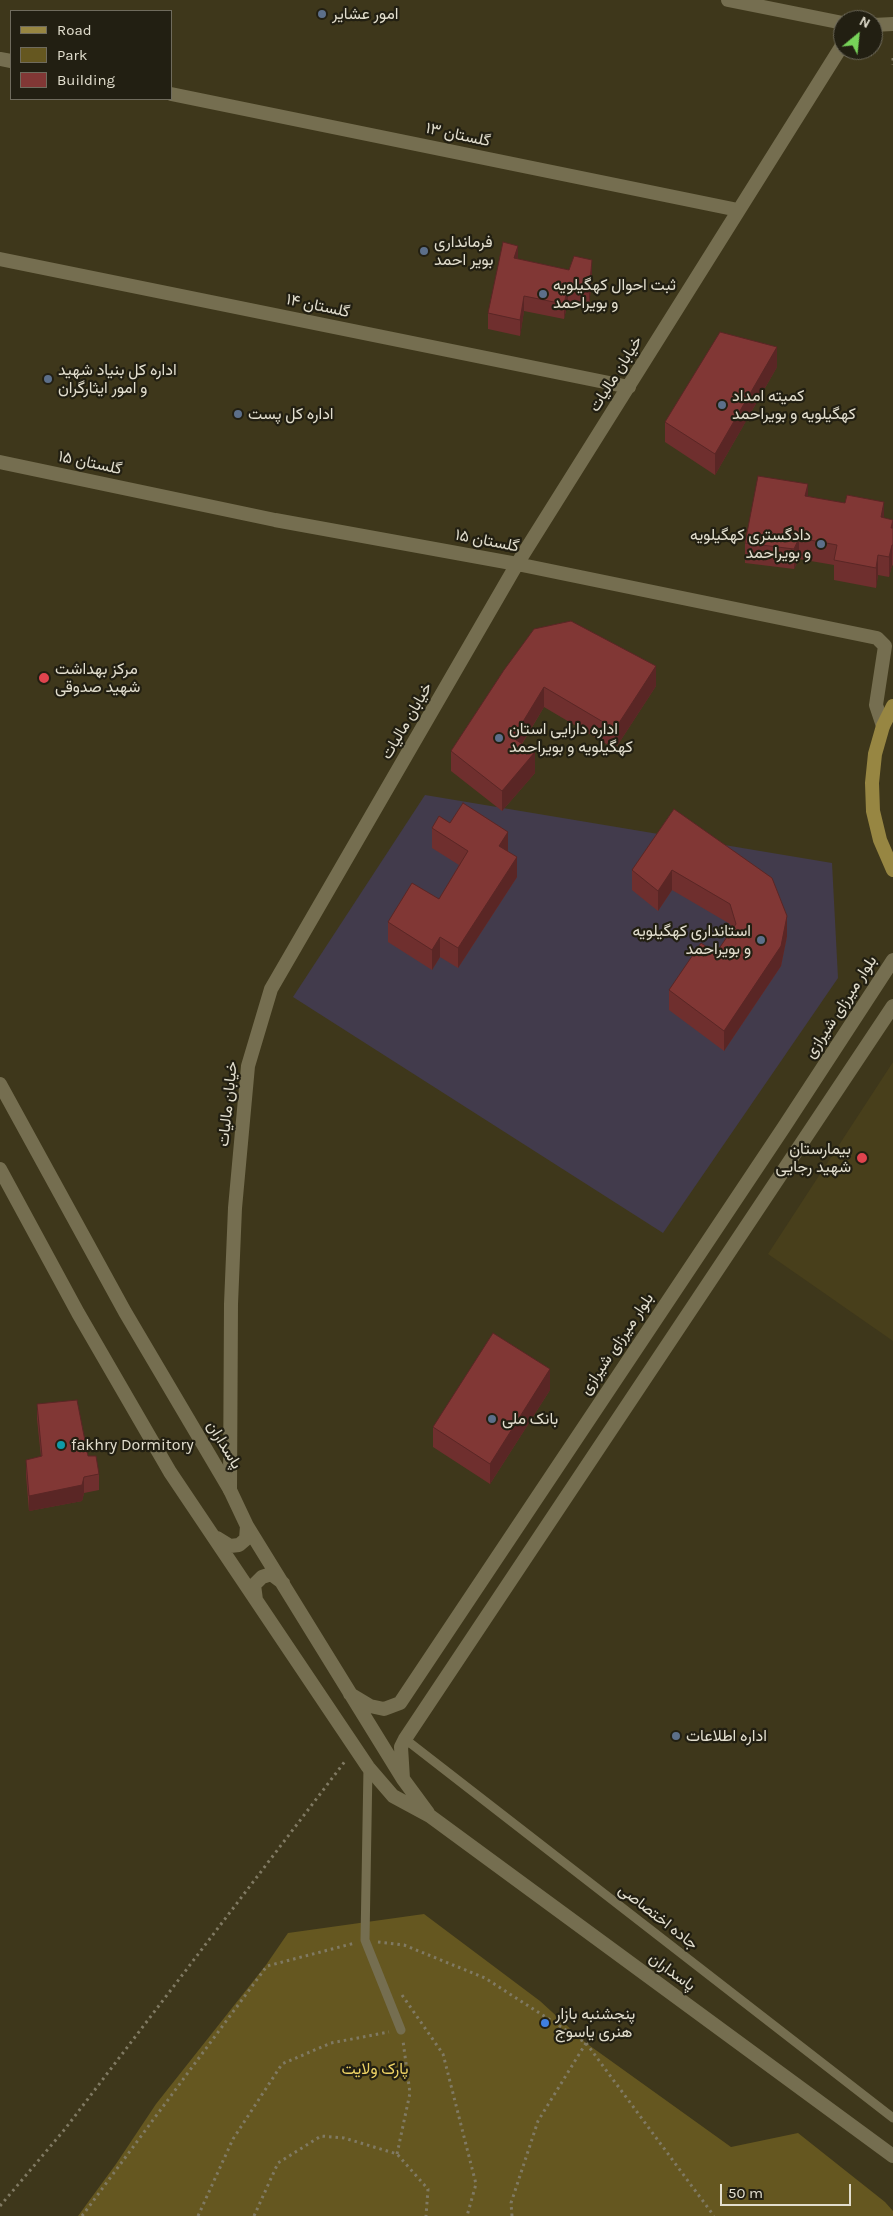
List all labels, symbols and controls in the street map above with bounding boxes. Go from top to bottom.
place label: امور عشایر [332,4,398,24]
marker: امور عشایر [316,8,328,20]
legend [10,10,172,100]
north arrow [833,10,883,60]
text: N [856,12,873,32]
text: Road [57,21,92,39]
text: Park [57,46,87,64]
text: Building [57,71,115,89]
street label: گلستان ۱۳ [424,119,492,151]
place label: فرمانداری بویر احمد [434,232,493,270]
marker: فرمانداری بویر احمد [418,245,430,257]
place label: ثبت احوال کهگیلویه و بویراحمد [553,275,676,313]
marker: ثبت احوال کهگیلویه و بویراحمد [537,288,549,300]
street label: گلستان ۱۴ [285,290,351,322]
street label: خیابان مالیات [585,333,647,415]
place label: اداره کل بنیاد شهید و امور ایثارگران [58,360,177,398]
marker: اداره کل بنیاد شهید و امور ایثارگران [42,373,54,385]
place label: کمیته امداد کهگیلویه و بویراحمد [732,386,856,424]
marker: کمیته امداد کهگیلویه و بویراحمد [716,399,728,411]
place label: اداره کل پست [248,404,334,424]
marker: اداره کل پست [232,408,244,420]
street label: گلستان ۱۵ [56,447,124,479]
street label: گلستان ۱۵ [453,525,521,557]
place label: دادگستری کهگیلویه و بویراحمد [690,525,811,563]
marker: دادگستری کهگیلویه و بویراحمد [815,538,827,550]
place label: مرکز بهداشت شهید صدوقی [55,659,140,697]
marker: مرکز بهداشت شهید صدوقی [37,671,51,685]
street label: خیابان مالیات [377,679,437,763]
place label: اداره دارایی استان کهگیلویه و بویراحمد [509,719,633,757]
marker: اداره دارایی استان کهگیلویه و بویراحمد [493,732,505,744]
place label: استانداری کهگیلویه و بویراحمد [632,921,751,959]
marker: استانداری کهگیلویه و بویراحمد [755,934,767,946]
street label: بلوار میرزای شیرازی [801,952,881,1062]
street label: خیابان مالیات [214,1060,242,1148]
place label: بیمارستان شهید رجایی [776,1139,851,1177]
marker: بیمارستان شهید رجایی [855,1151,869,1165]
street label: بلوار میرزای شیرازی [576,1290,658,1398]
place label: بانک ملی [502,1409,558,1429]
marker: بانک ملی [486,1413,498,1425]
street label: پاسداران [202,1417,246,1473]
place label: fakhry Dormitory [71,1435,194,1455]
marker: fakhry Dormitory [55,1439,67,1451]
place label: اداره اطلاعات [686,1726,767,1746]
marker: اداره اطلاعات [670,1730,682,1742]
street label: جاده اختصاصی [614,1880,702,1954]
street label: پاسداران [645,1949,699,1995]
place label: پنجشنبه بازار هنری یاسوج [555,2004,635,2042]
marker: پنجشنبه بازار هنری یاسوج [539,2017,551,2029]
park label: پارک ولایت [341,2059,409,2079]
scale bar [723,2174,854,2206]
text: 50 m [728,2184,763,2202]

